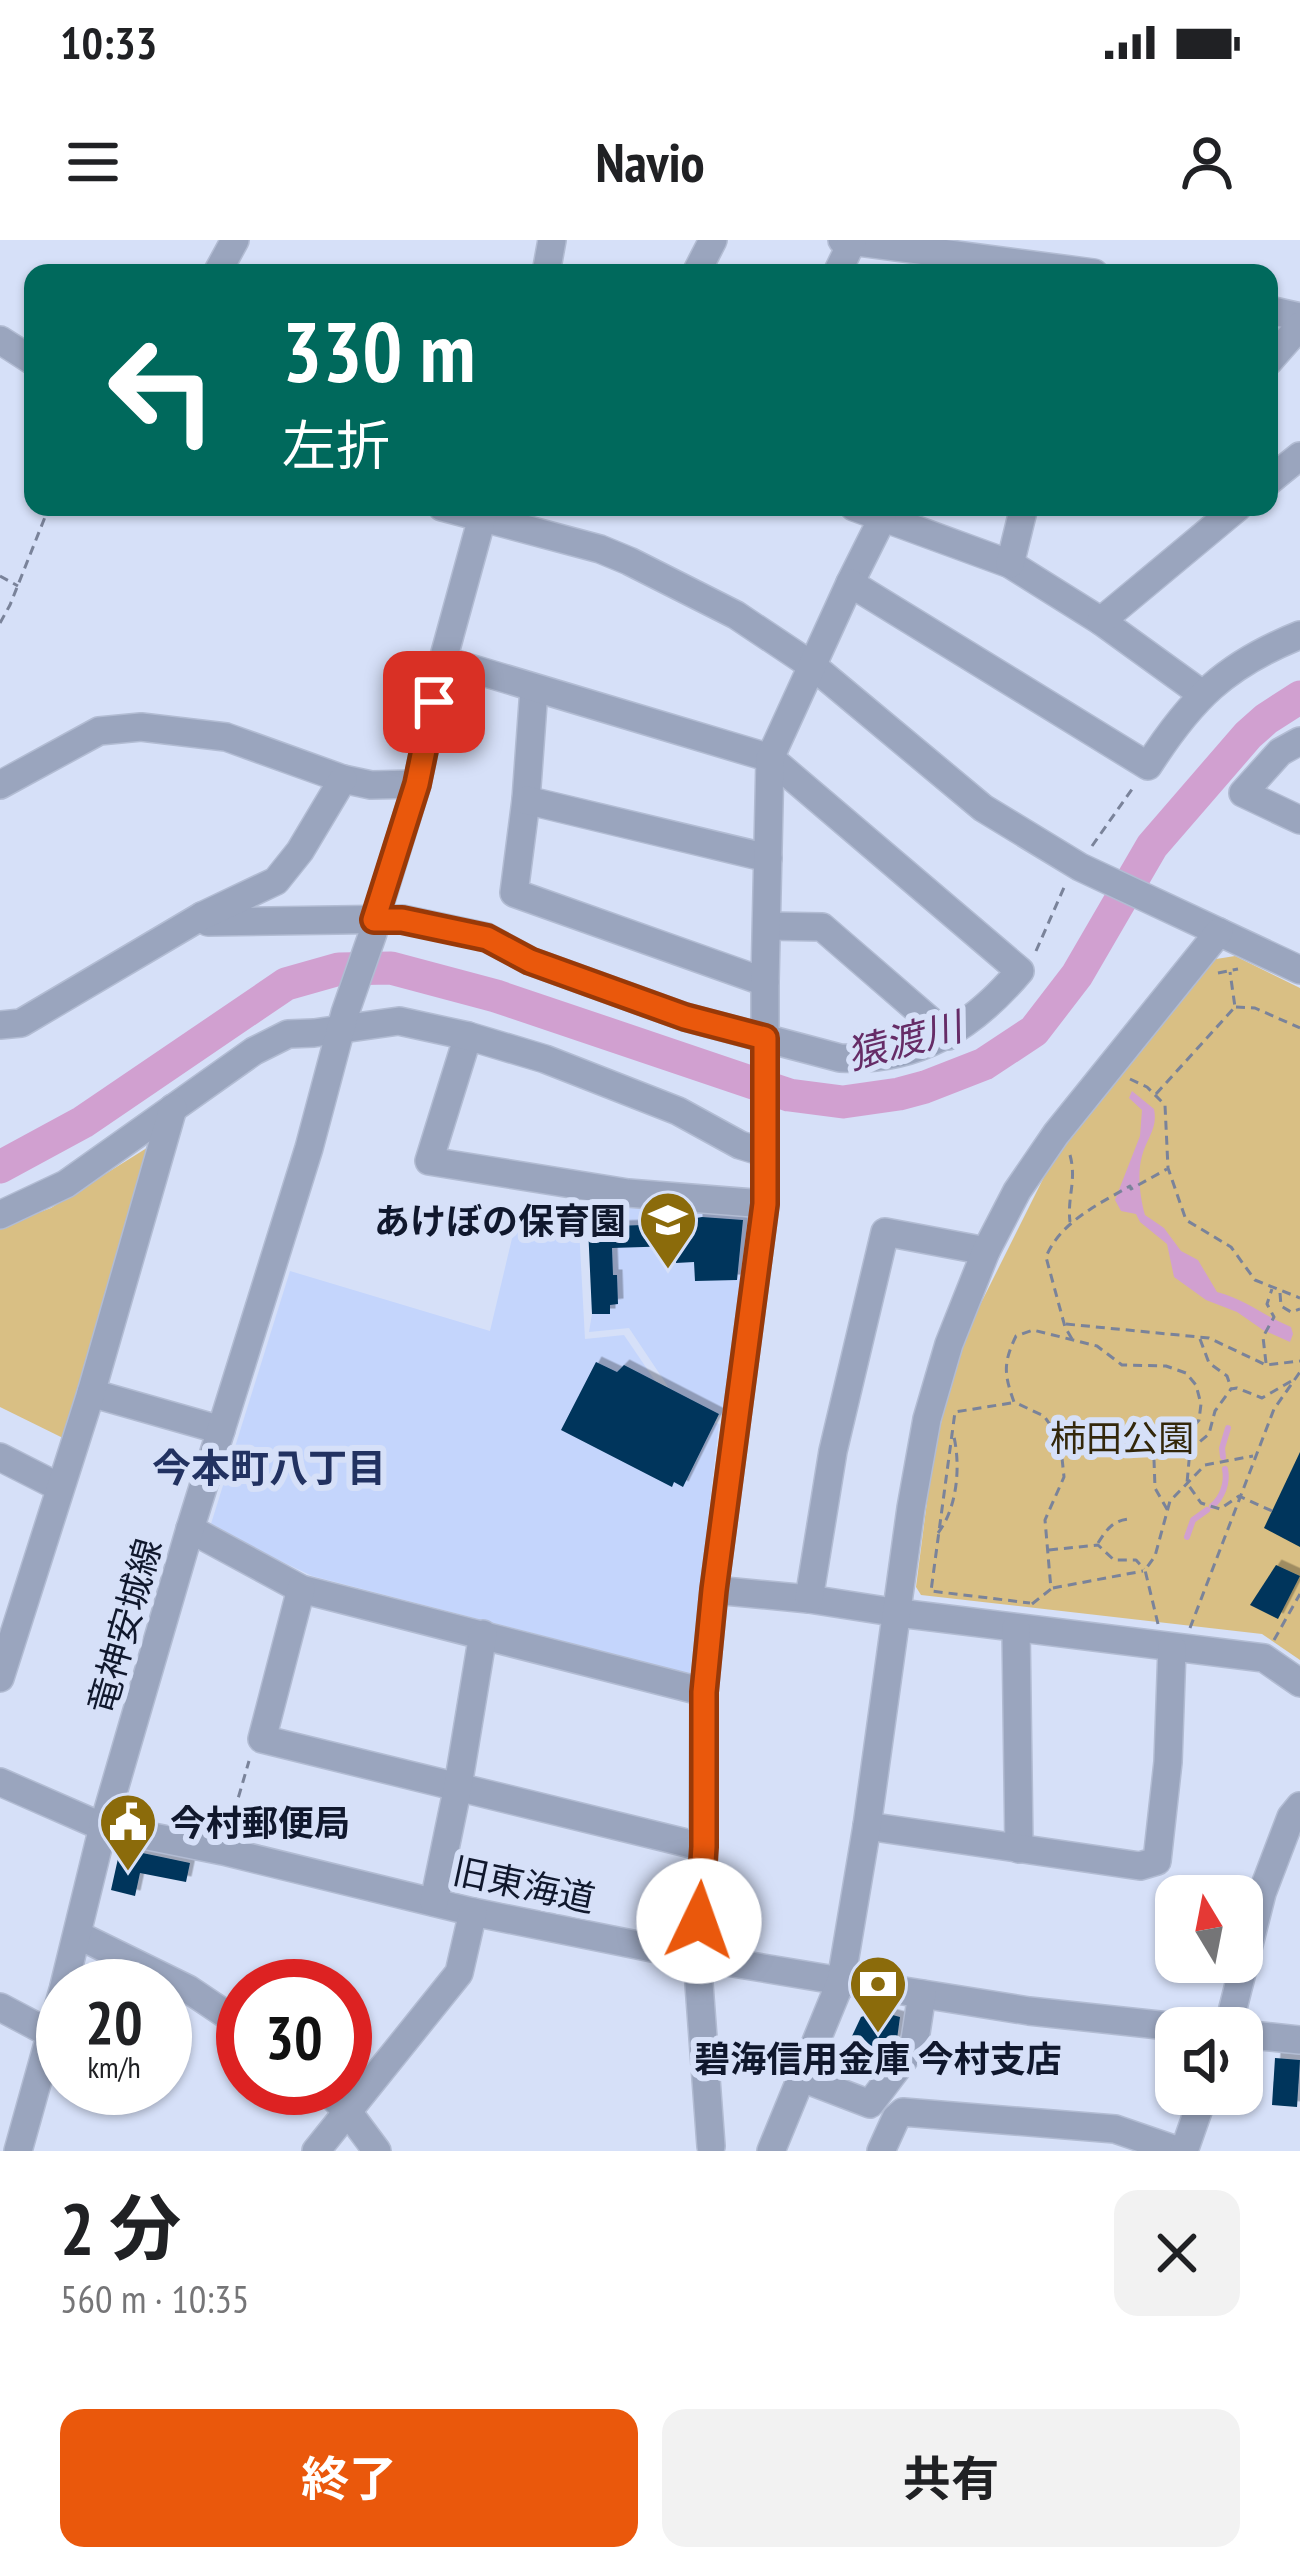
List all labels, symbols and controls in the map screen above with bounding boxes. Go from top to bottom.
text: 10:33 [60,13,157,71]
text: Navio [595,127,705,197]
icon: menu [60,129,126,195]
icon: person [1174,129,1240,195]
text: 330 m [282,296,475,405]
icon: left [84,312,240,468]
text: 左折 [282,410,390,480]
pin [383,651,485,753]
icon: arrive [401,669,467,735]
water label: 猿渡川 [841,999,971,1080]
school or university icon: あけぼの保育園 [637,1189,699,1271]
place label: あけぼの保育園 [374,1197,626,1244]
park label: 柿田公園 [1050,1414,1194,1461]
district label: 今本町八丁目 [152,1442,386,1493]
street label: 竜神安城線 [77,1533,171,1719]
public building icon: 今村郵便局 [97,1791,159,1873]
place label: 今村郵便局 [170,1799,350,1846]
street label: 旧東海道 [449,1846,599,1922]
position arrow [636,1858,762,1984]
north arrow [1155,1875,1263,1983]
map controls [1155,1875,1263,2115]
bank icon: 碧海信用金庫 今村支店 [847,1953,909,2035]
speed limit sign: 30 [216,1959,372,2115]
text: 20 [85,1983,143,2061]
button: sound [1155,2007,1263,2115]
place label: 碧海信用金庫 今村支店 [694,2035,1062,2082]
text: km/h [87,2047,141,2086]
text: 2 分 [60,2181,181,2274]
button: close [1114,2190,1240,2316]
text: 560 m · 10:35 [60,2273,249,2324]
button: 終了 [60,2409,638,2547]
button: 共有 [662,2409,1240,2547]

